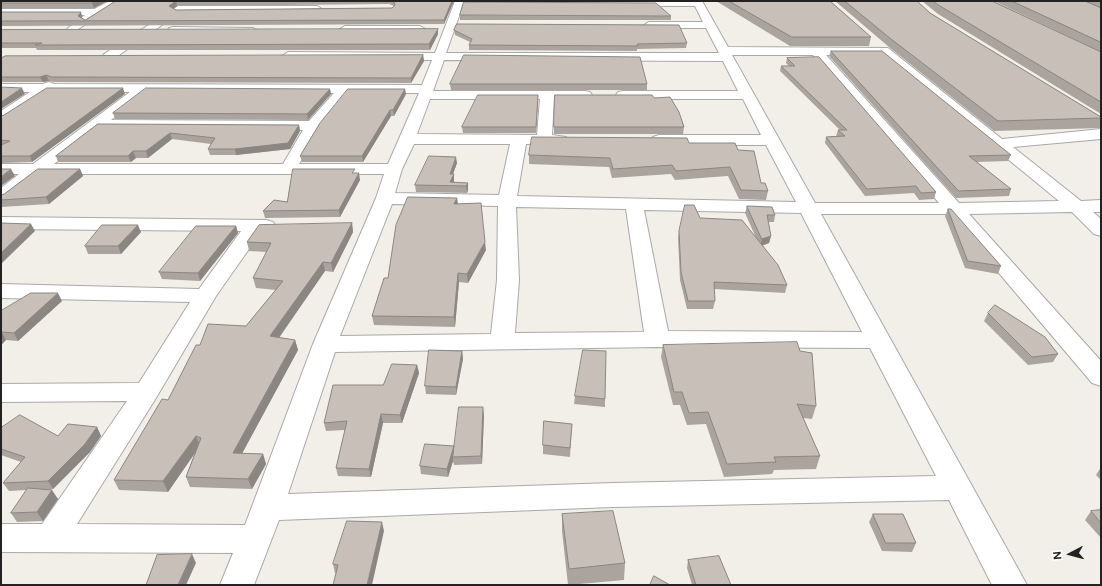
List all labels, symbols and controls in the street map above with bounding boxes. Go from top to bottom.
north arrow [1050,534,1090,574]
text: N [1051,550,1064,560]

